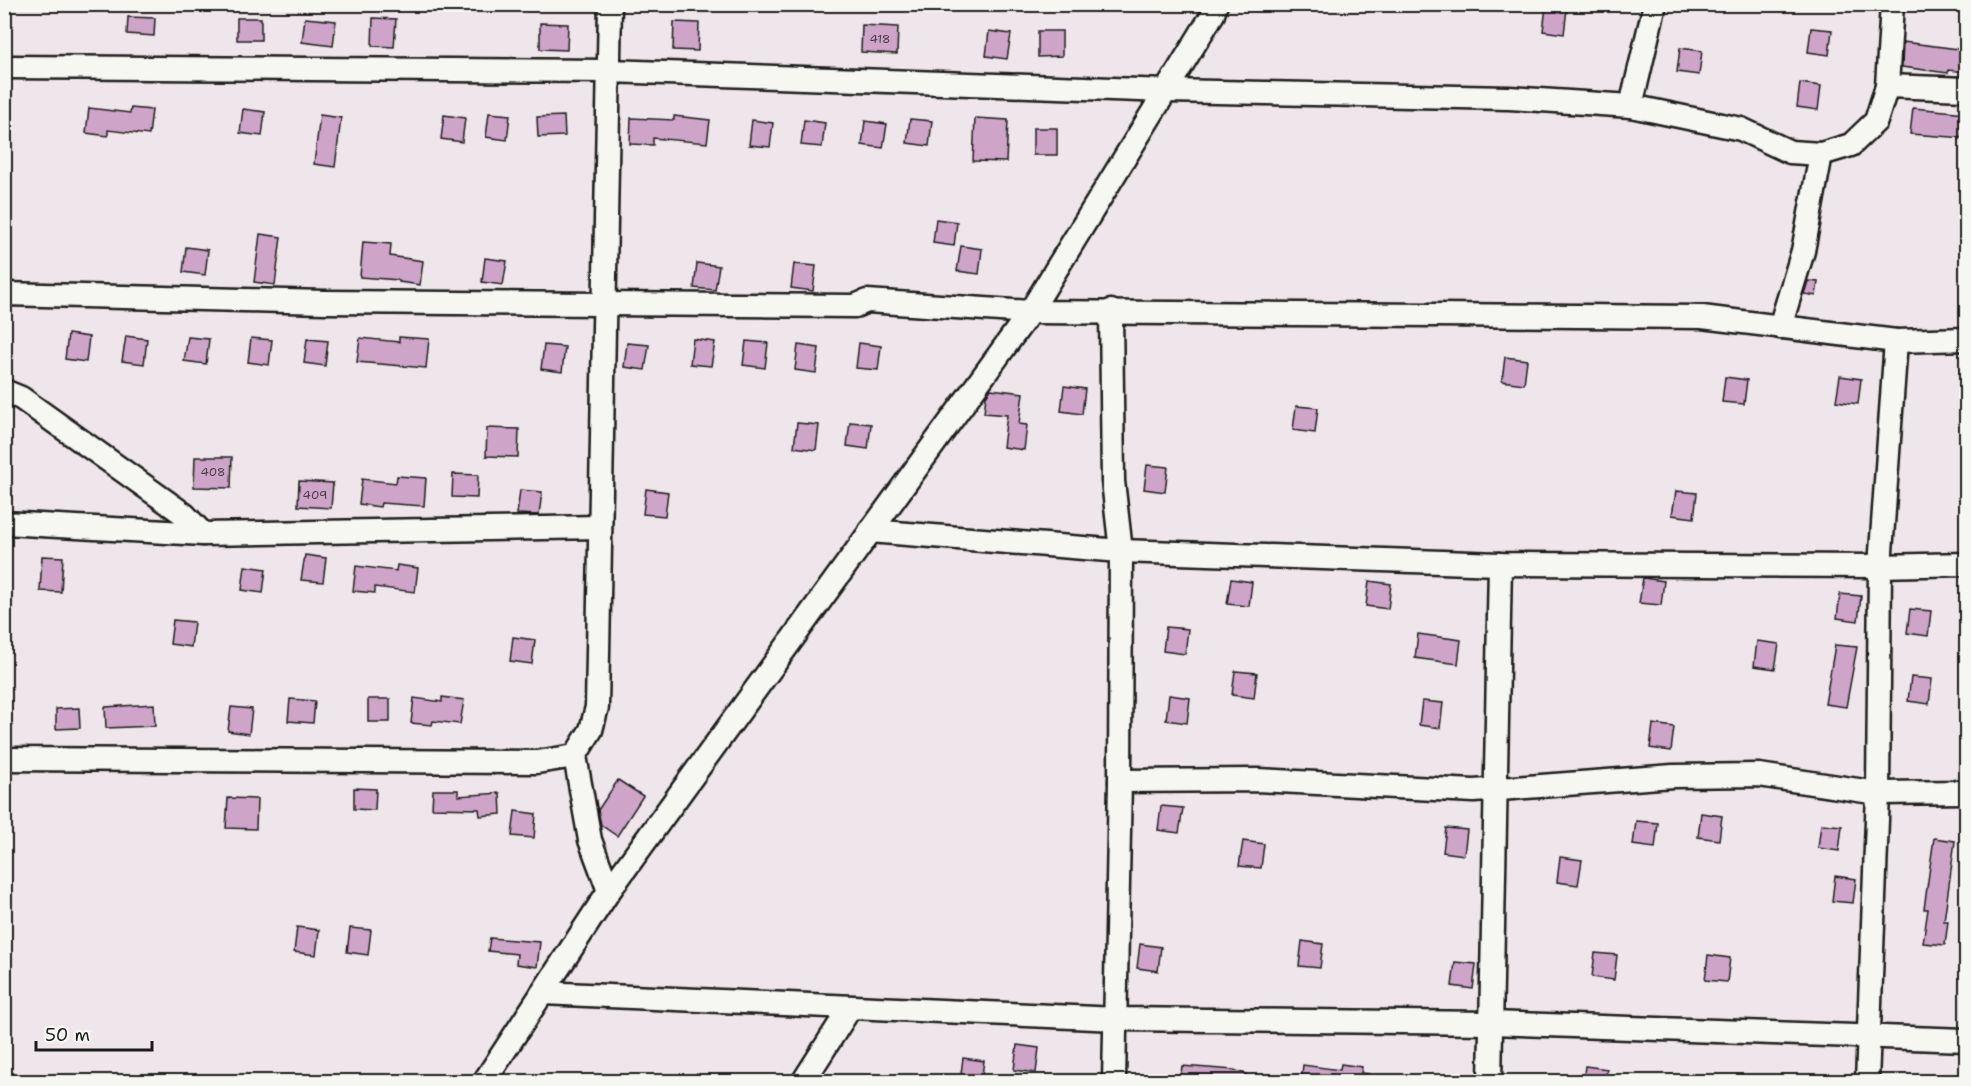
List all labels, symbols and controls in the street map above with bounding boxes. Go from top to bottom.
house number: 418 [869,31,891,47]
house number: 408 [201,464,225,480]
house number: 409 [303,487,327,503]
scale bar [36,1014,152,1052]
text: 50 m [45,1023,90,1047]

